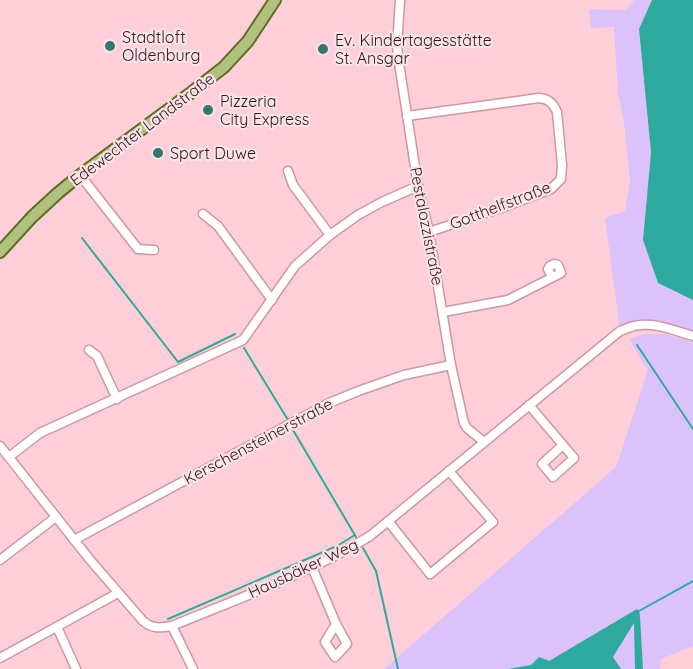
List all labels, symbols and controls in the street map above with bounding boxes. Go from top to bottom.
place label: Stadtloft Oldenburg [122,27,200,65]
place label: Ev. Kindertagesstätte St. Ansgar [335,30,492,68]
marker: Stadtloft Oldenburg [103,39,117,53]
marker: Ev. Kindertagesstätte St. Ansgar [316,42,330,56]
street label: Edewechter Landstraße [66,68,218,190]
place label: Pizzeria City Express [220,91,309,129]
marker: Pizzeria City Express [201,103,215,117]
place label: Sport Duwe [170,143,256,163]
marker: Sport Duwe [151,146,165,160]
street label: Pestalozzistraße [406,165,448,287]
street label: Gotthelfstraße [447,177,553,233]
street label: Kerschensteinerstraße [180,393,336,489]
street label: Hausbäker Weg [245,534,361,602]

